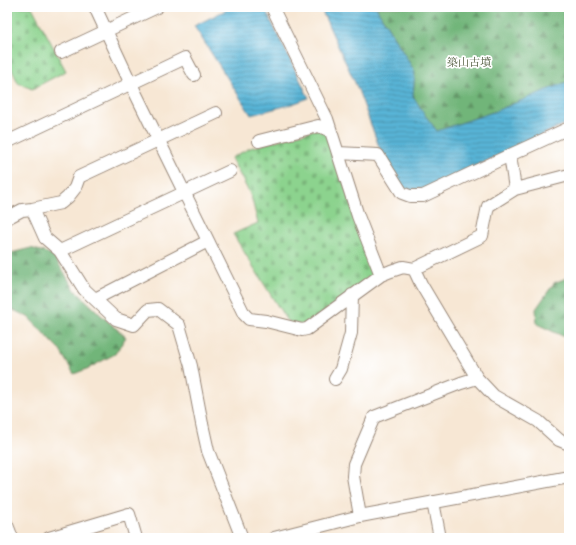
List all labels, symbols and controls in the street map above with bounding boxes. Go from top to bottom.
park label: 築山古墳 [447,56,491,69]

